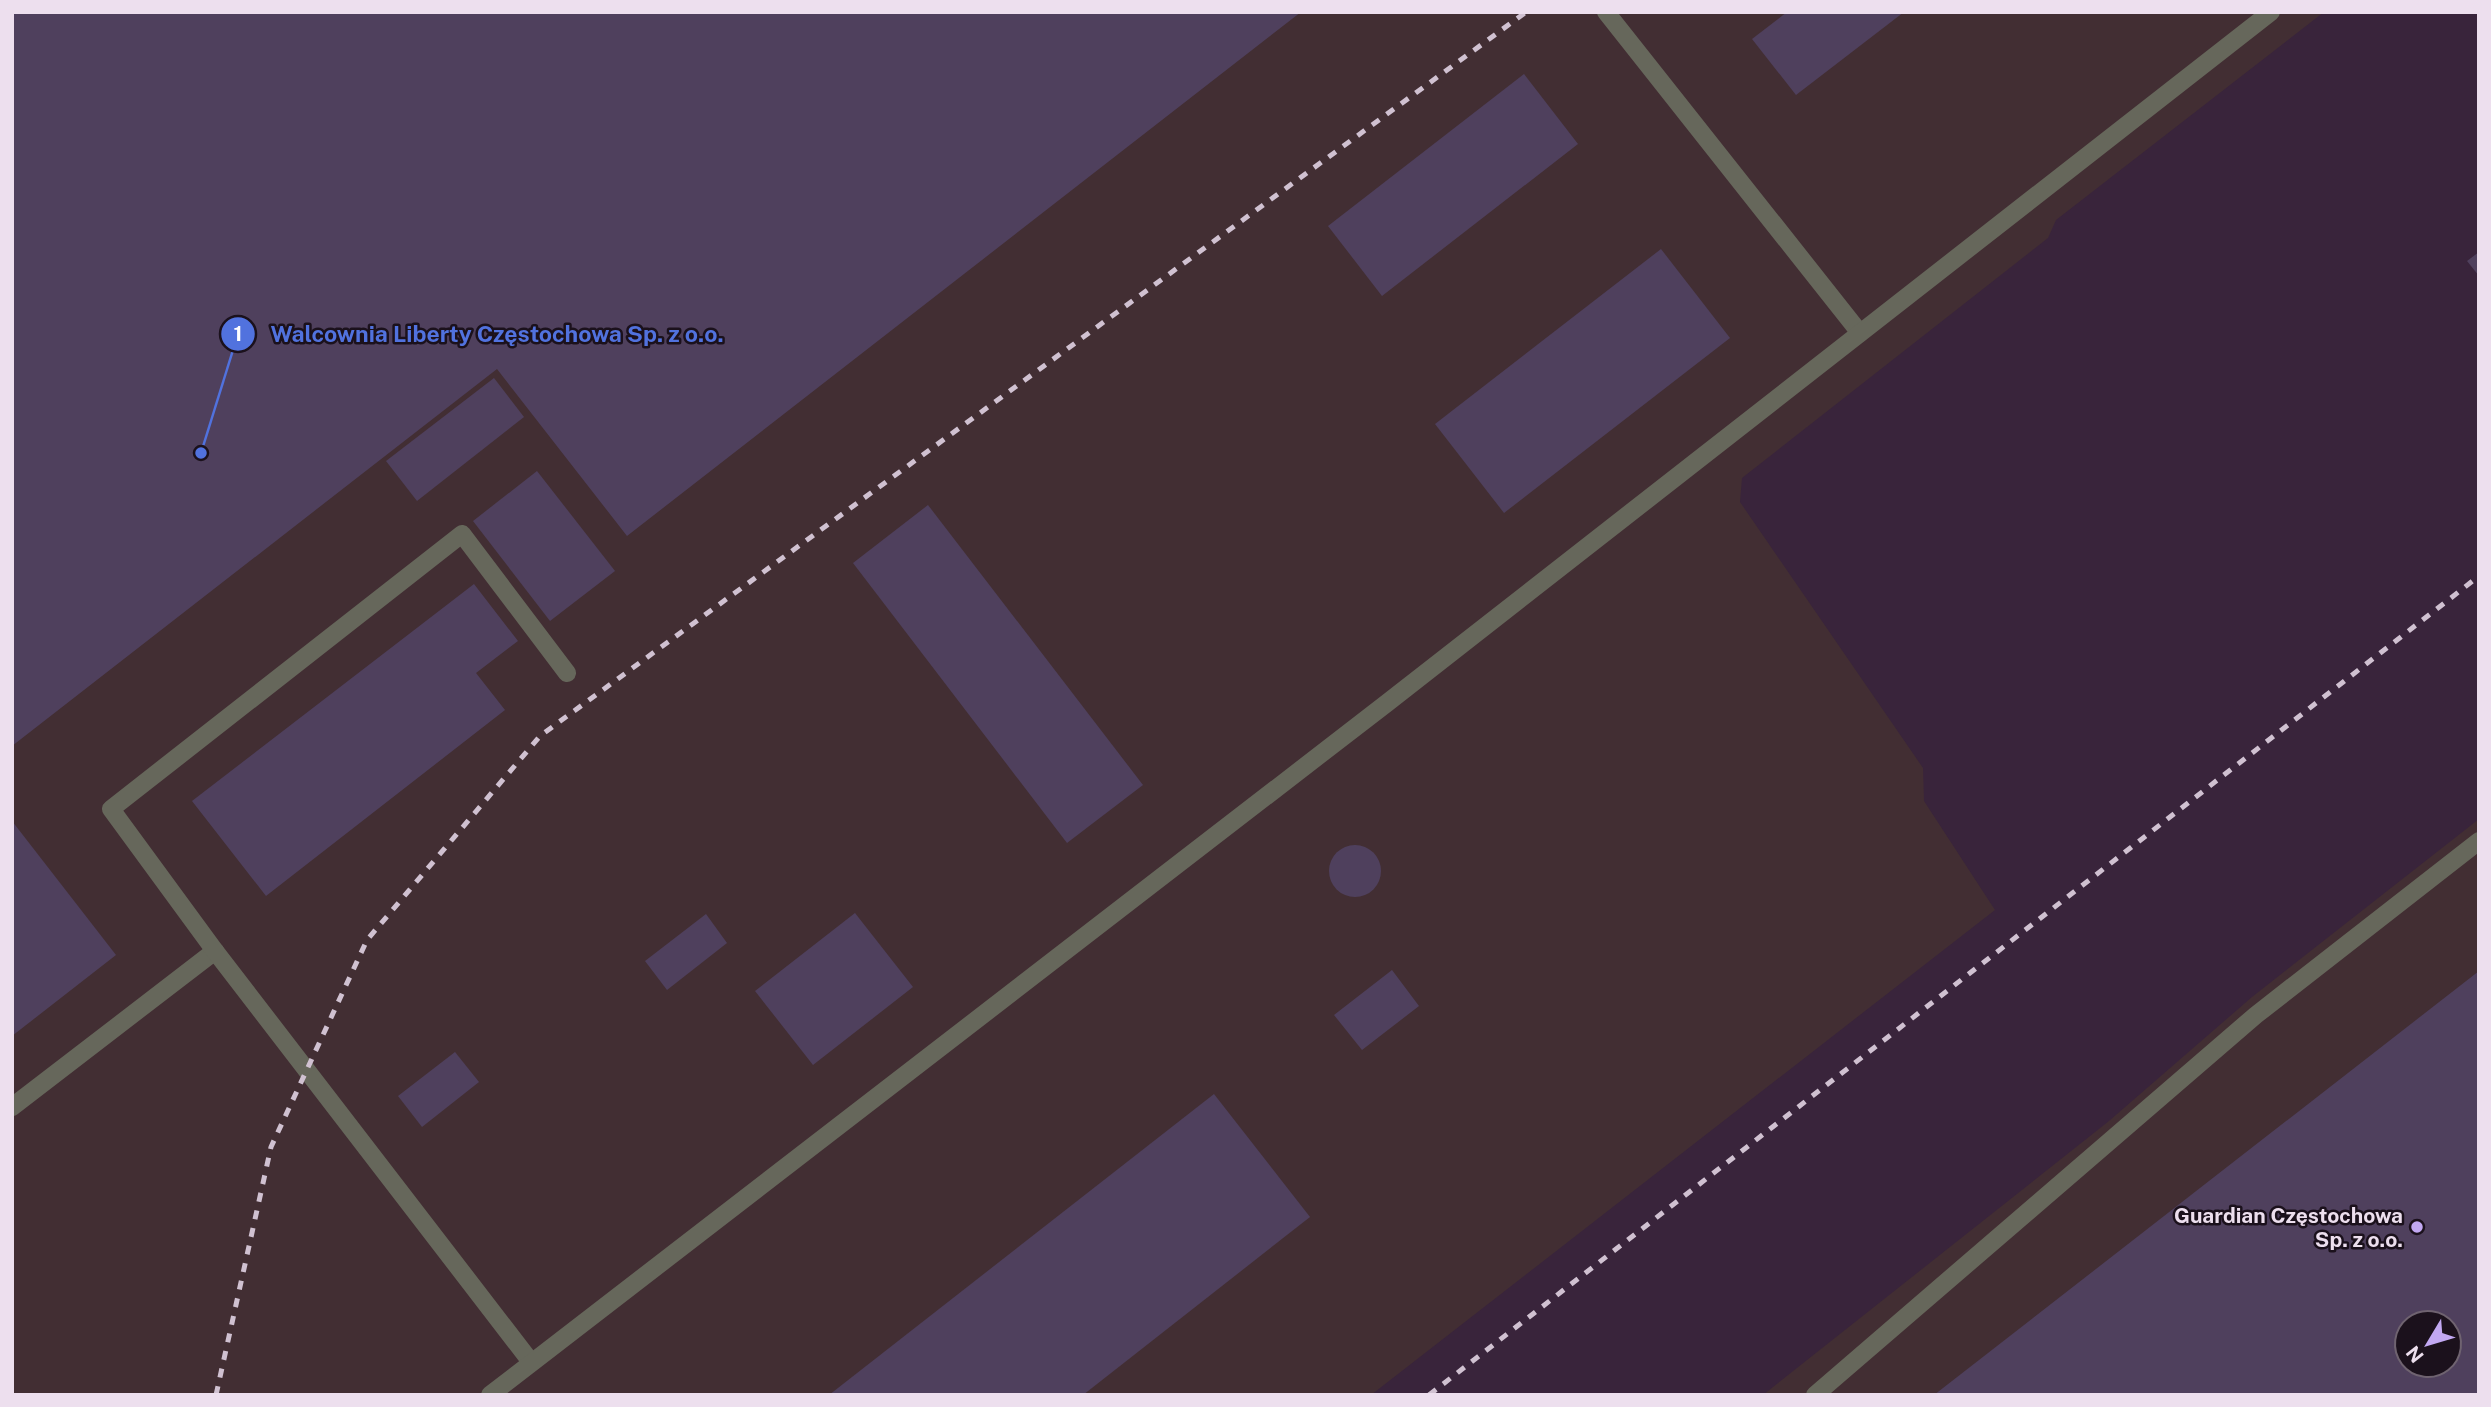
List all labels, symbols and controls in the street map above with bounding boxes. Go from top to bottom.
callout: Walcownia Liberty Częstochowa Sp. z o.o. [221,312,737,356]
text: Walcownia Liberty Częstochowa Sp. z o.o. [270,320,724,347]
text: 1 [234,321,243,346]
place label: Guardian Częstochowa Sp. z o.o. [2174,1203,2403,1252]
marker: Guardian Częstochowa Sp. z o.o. [2409,1219,2425,1235]
north arrow [2393,1309,2463,1379]
text: N [2401,1342,2428,1367]

